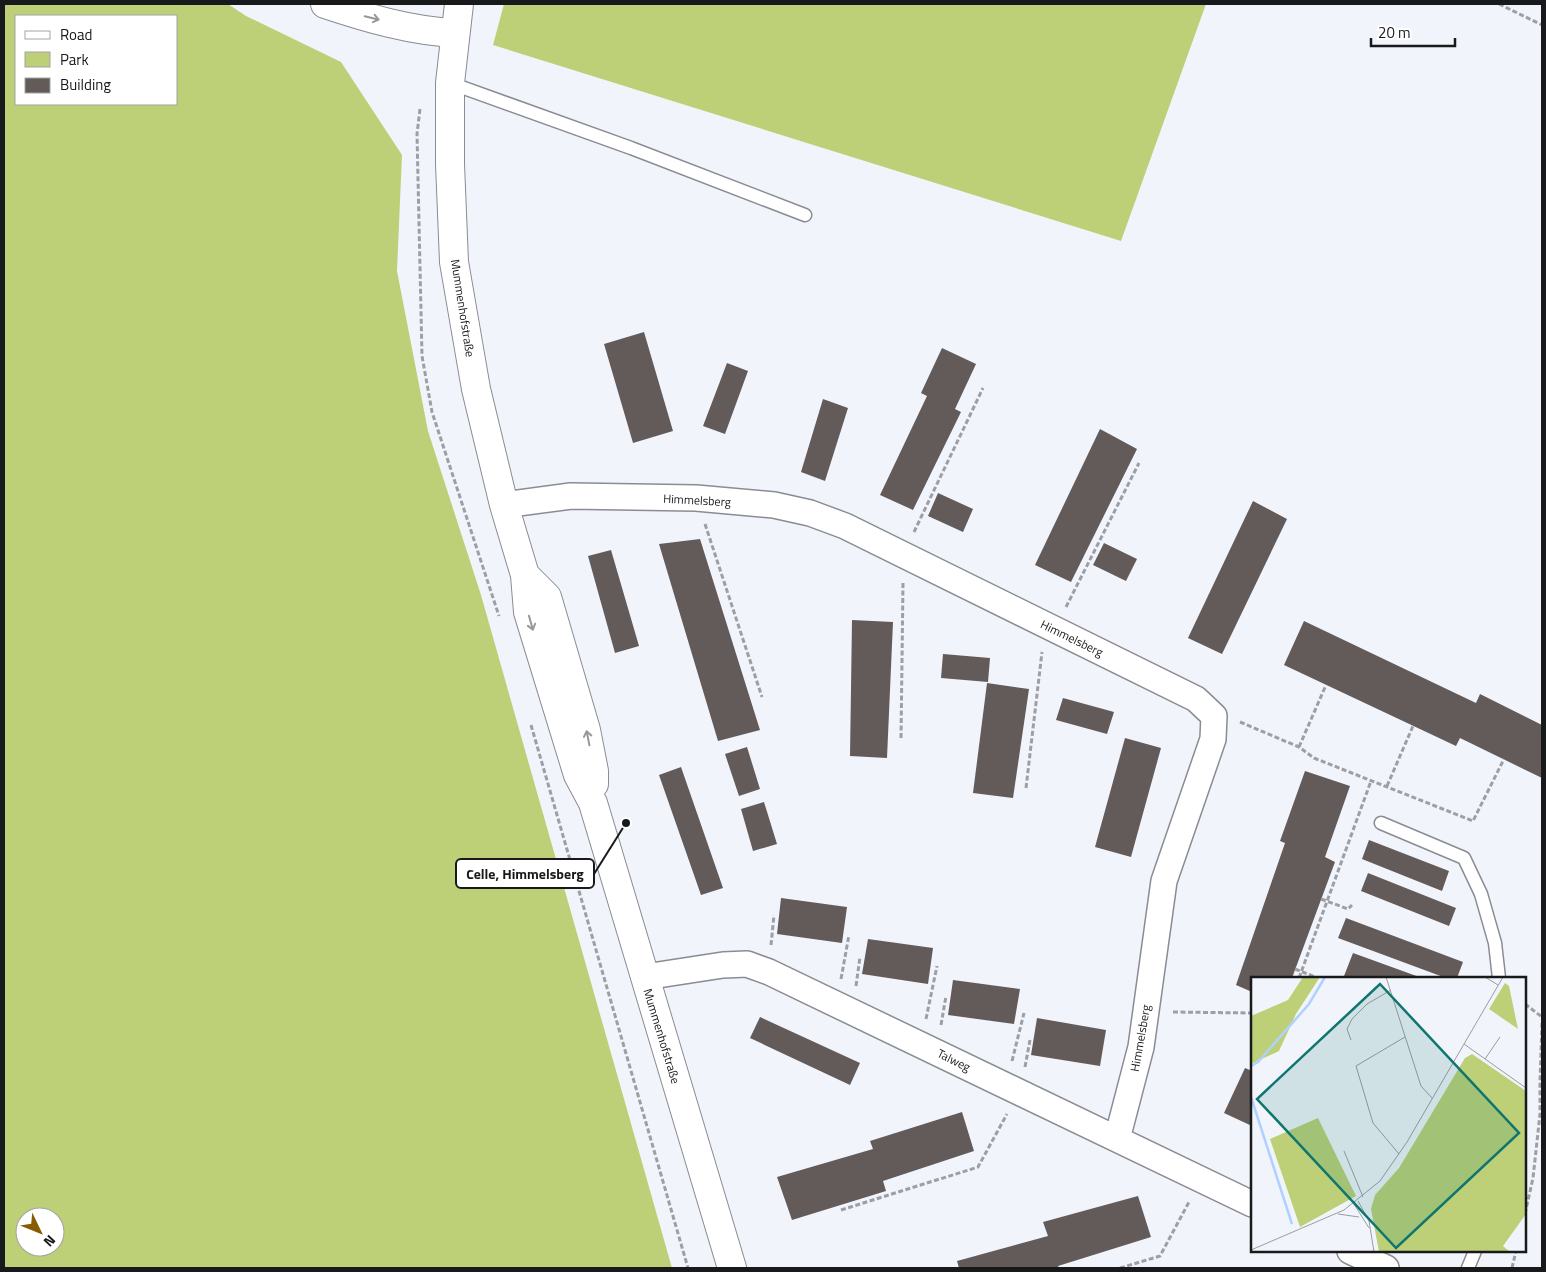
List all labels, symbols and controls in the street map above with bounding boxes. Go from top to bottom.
one-way arrow [363,14,379,23]
legend [15,15,178,105]
scale bar [1371,15,1455,47]
text: 20 m [1378,21,1411,44]
text: Road [60,23,92,46]
text: Park [60,48,89,71]
text: Building [60,73,111,96]
street label: Mummenhofstraße [446,258,480,358]
street label: Himmelsberg [663,489,731,511]
one-way arrow [527,615,537,631]
street label: Himmelsberg [1037,615,1107,661]
one-way arrow [582,730,592,746]
callout: Celle, Himmelsberg [456,859,594,888]
text: Celle, Himmelsberg [466,863,584,884]
inset map [1251,977,1526,1252]
street label: Mummenhofstraße [638,986,686,1086]
street label: Himmelsberg [1125,1003,1155,1073]
street label: Talweg [934,1044,974,1076]
north arrow [15,1207,65,1257]
text: N [39,1230,61,1252]

